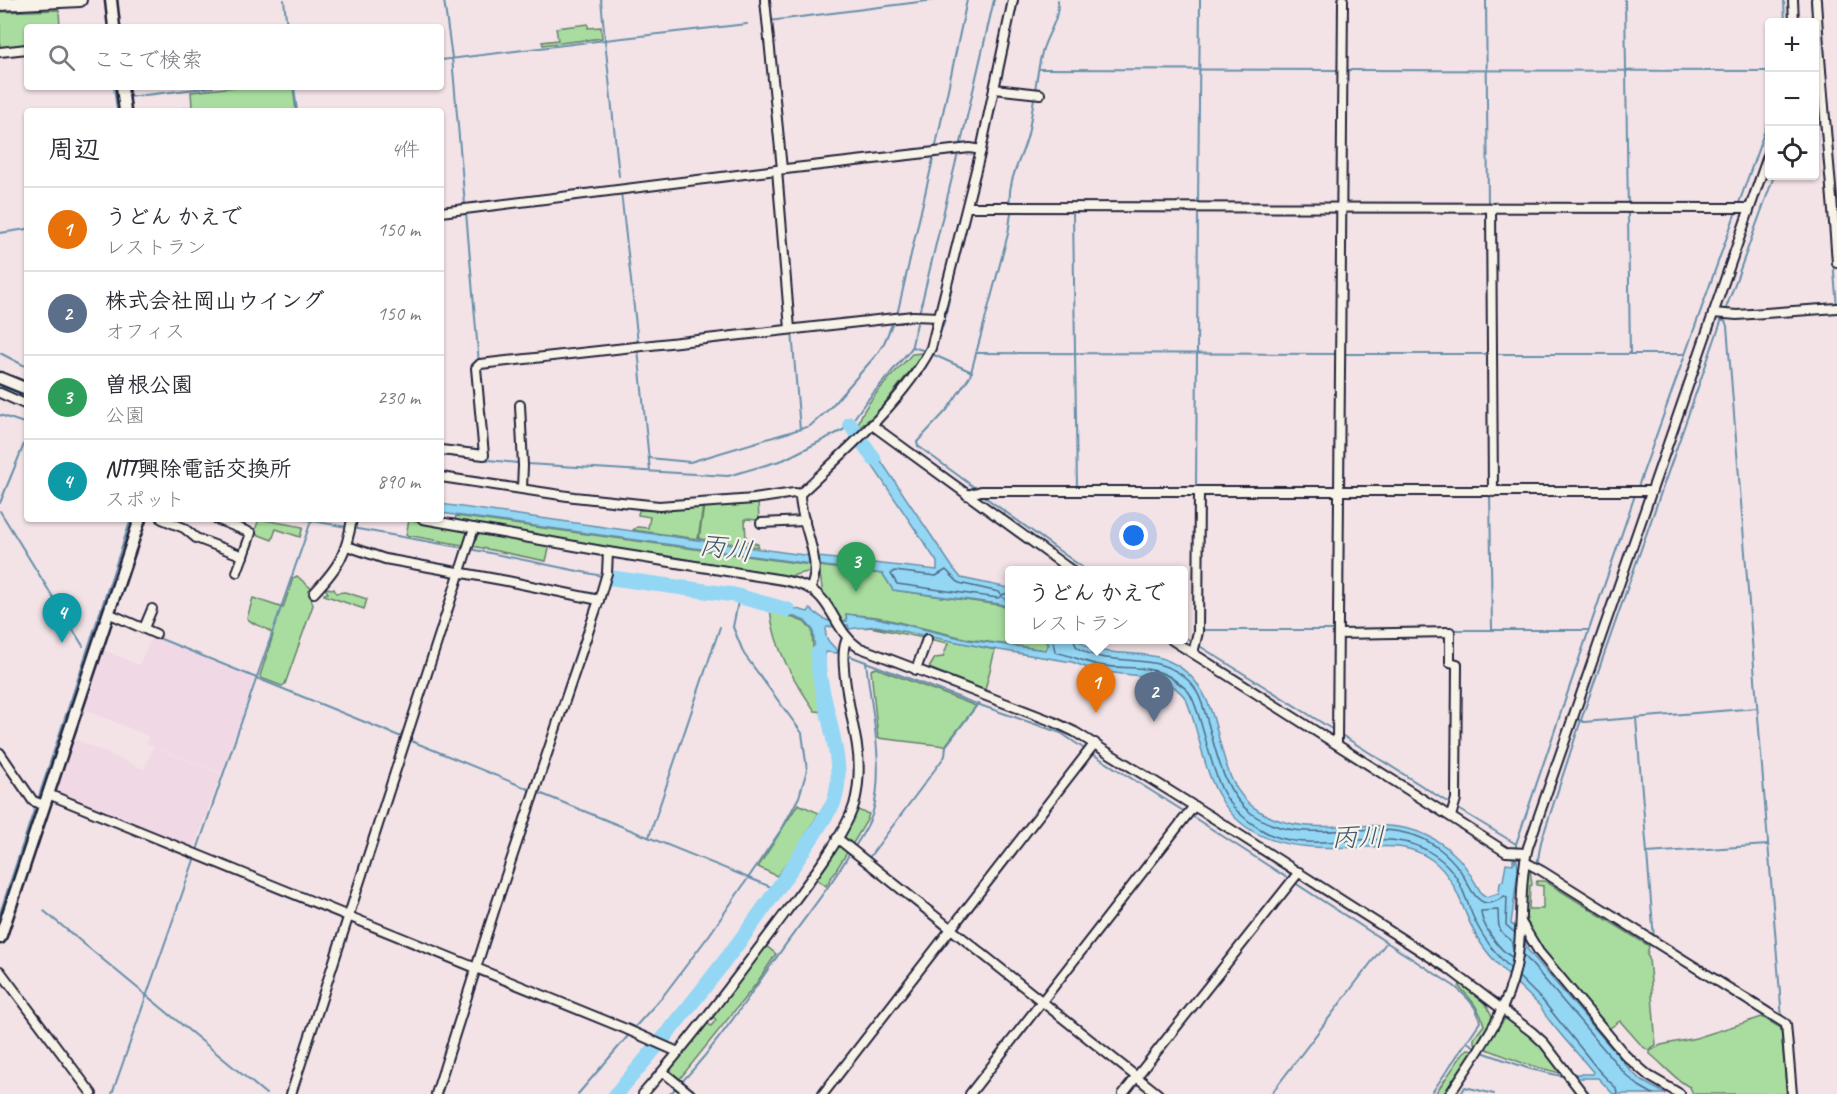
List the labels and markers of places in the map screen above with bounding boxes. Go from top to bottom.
pin: 3 [836,542,876,592]
pin: 4 [42,594,82,643]
pin: 1 [1076,664,1116,713]
pin: 2 [1134,672,1174,722]

